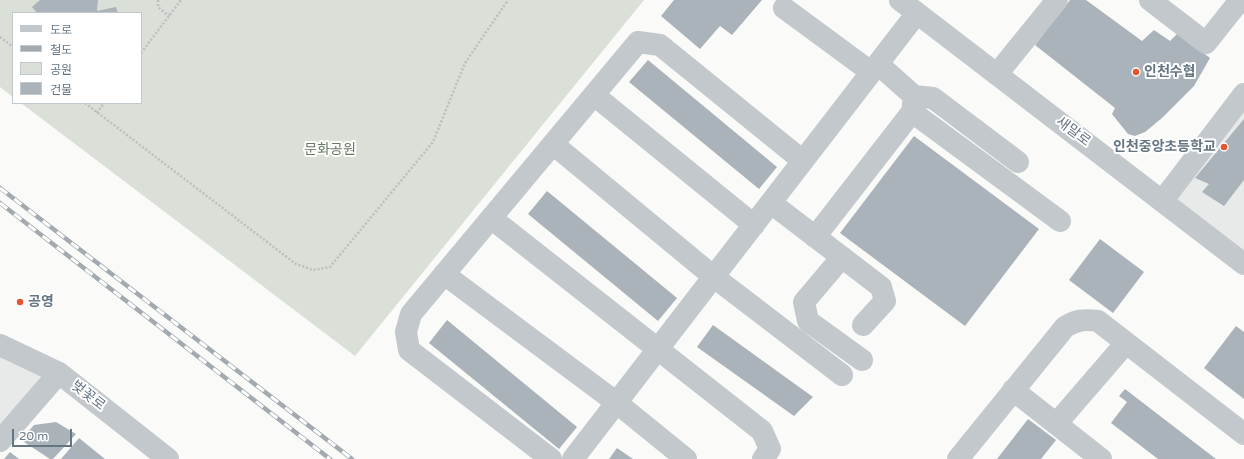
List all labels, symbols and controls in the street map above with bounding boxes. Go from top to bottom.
legend [12,12,142,104]
text: 도로 [50,23,72,37]
text: 철도 [50,43,72,57]
text: 공원 [50,63,72,77]
place label: 인천수협 [1144,64,1196,80]
marker: 인천수협 [1131,67,1141,77]
text: 건물 [50,83,72,97]
street label: 새말로 [1053,114,1093,150]
place label: 인천중앙초등학교 [1113,139,1216,155]
park label: 문화공원 [304,142,356,158]
marker: 인천중앙초등학교 [1219,142,1229,152]
place label: 공영 [28,294,54,310]
marker: 공영 [15,297,25,307]
street label: 벚꽃로 [68,377,108,415]
scale bar [14,421,74,447]
text: 20 m [19,429,48,443]

